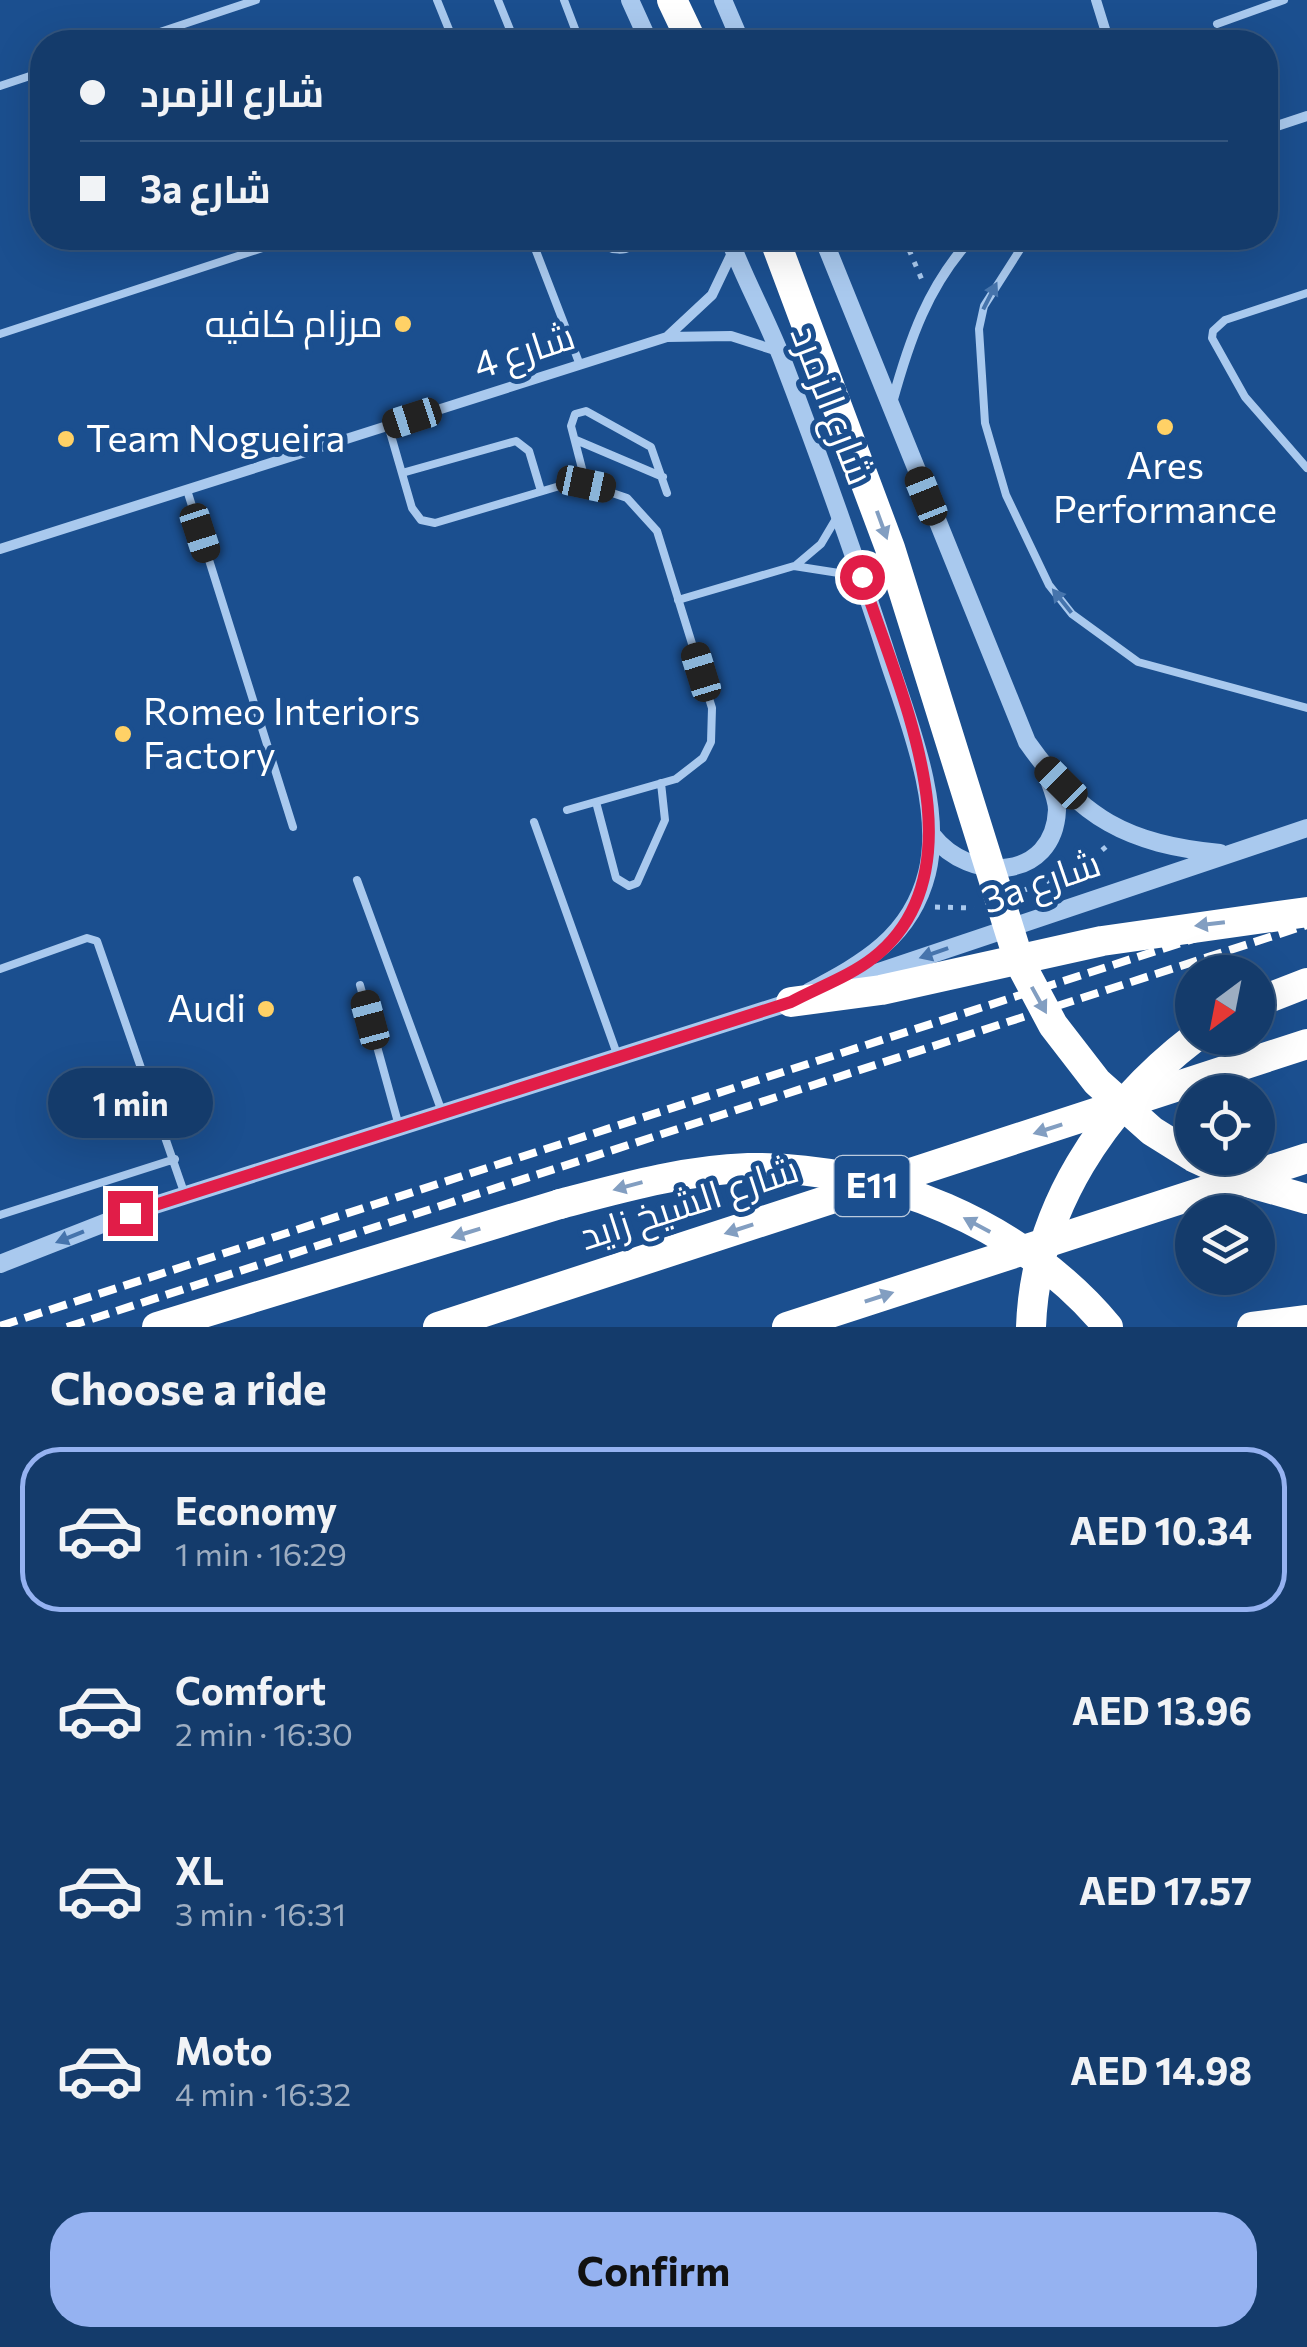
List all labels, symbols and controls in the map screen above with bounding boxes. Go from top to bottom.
text: شارع الزمرد [140,68,324,115]
text: 3a شارع [140,164,271,211]
one-way arrow [982,282,999,311]
place label: مرزام كافيه [205,298,383,350]
street label: شارع 4 [467,310,581,391]
marker: مرزام كافيه [392,313,414,335]
street label: شارع الزمرد [779,318,886,492]
car [379,394,445,442]
place label: Team Nogueira [86,413,345,460]
marker: Ares Performance [1154,416,1176,438]
marker: Team Nogueira [55,428,77,450]
place label: Ares Performance [1053,440,1277,531]
car [554,463,618,505]
car [901,463,951,529]
car [176,500,224,566]
one-way arrow [875,511,890,541]
route start [840,555,885,600]
one-way arrow [1052,588,1073,614]
car [678,639,724,705]
place label: Romeo Interiors Factory [143,686,420,777]
marker: Romeo Interiors Factory [112,723,134,745]
car [1029,751,1093,815]
street label: 3a شارع [975,837,1107,926]
one-way arrow [1194,916,1226,932]
one-way arrow [919,946,949,961]
north arrow [1175,955,1275,1055]
map controls [1175,955,1275,1295]
place label: Audi [167,983,246,1030]
one-way arrow [1030,985,1047,1014]
car [348,987,392,1053]
marker: Audi [255,998,277,1020]
callout: 1 min [48,1068,212,1138]
button: locate [1175,1075,1275,1175]
text: 1 min [93,1083,168,1123]
one-way arrow [1032,1122,1062,1137]
street label: شارع الشيخ زايد [573,1143,805,1262]
road number: E11 [834,1156,910,1216]
one-way arrow [612,1179,643,1195]
route end [108,1191,153,1236]
button: layers [1175,1195,1275,1295]
one-way arrow [962,1217,991,1234]
one-way arrow [723,1222,753,1237]
one-way arrow [451,1226,481,1241]
one-way arrow [54,1229,84,1245]
one-way arrow [865,1288,895,1303]
text: Choose a ride [50,1359,327,1414]
icon: car [55,1485,145,1575]
text: Economy [175,1486,337,1533]
text: AED 10.34 [1069,1506,1252,1553]
text: 1 min · 16:29 [175,1533,347,1573]
icon: car [55,1665,145,1755]
text: Comfort [175,1666,326,1713]
text: AED 13.96 [1072,1686,1252,1733]
text: 2 min · 16:30 [175,1713,353,1753]
icon: car [55,1845,145,1935]
text: XL [175,1846,224,1893]
text: AED 17.57 [1079,1866,1252,1913]
text: 3 min · 16:31 [175,1893,346,1933]
icon: car [55,2025,145,2115]
text: Moto [175,2026,273,2073]
text: AED 14.98 [1070,2046,1252,2093]
text: 4 min · 16:32 [175,2073,351,2113]
button: Confirm [50,2212,1257,2327]

